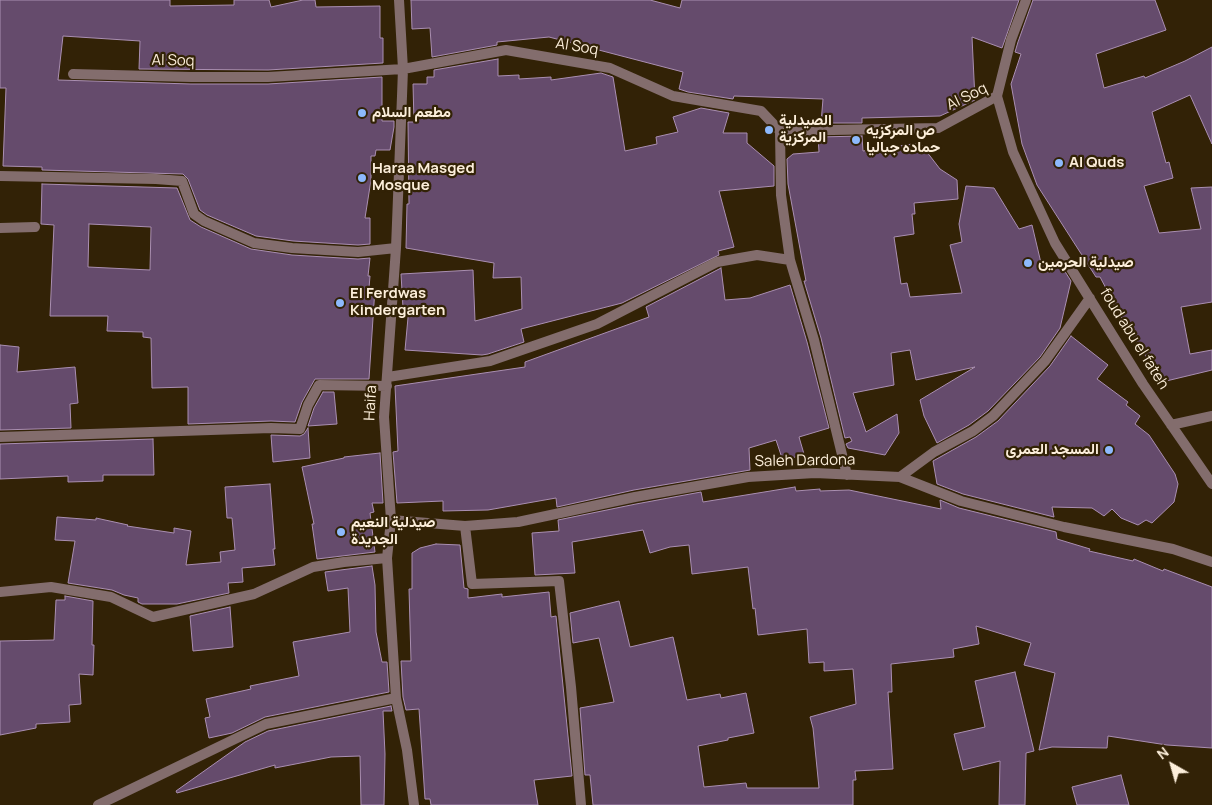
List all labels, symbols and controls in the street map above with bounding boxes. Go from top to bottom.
street label: Al Soq [554,35,600,59]
street label: Al Soq [151,52,195,70]
street label: Al Soq [944,79,990,115]
place label: مطعم السلام [372,104,451,122]
marker: مطعم السلام [356,107,368,119]
place label: الصيدلية المركزية [779,112,832,147]
place label: ص المركزيه حماده جباليا [866,122,940,157]
marker: الصيدلية المركزية [763,124,775,136]
marker: ص المركزيه حماده جباليا [850,134,862,146]
place label: Al Quds [1069,154,1124,172]
marker: Al Quds [1053,157,1065,169]
place label: Haraa Masged Mosque [372,160,475,195]
marker: Haraa Masged Mosque [356,172,368,184]
place label: صيدلية الحرمين [1038,254,1134,272]
marker: صيدلية الحرمين [1022,257,1034,269]
place label: El Ferdwas Kindergarten [350,285,445,320]
street label: foud abu el fateh [1096,285,1172,393]
marker: El Ferdwas Kindergarten [334,297,346,309]
street label: Haifa [361,385,381,421]
place label: المسجد العمرى [1006,441,1099,459]
marker: المسجد العمرى [1103,444,1115,456]
street label: Saleh Dardona [755,451,855,471]
place label: صيدلية النعيم الجديدة [351,514,435,549]
marker: صيدلية النعيم الجديدة [335,526,347,538]
north arrow [1147,740,1197,790]
text: N [1153,742,1172,763]

